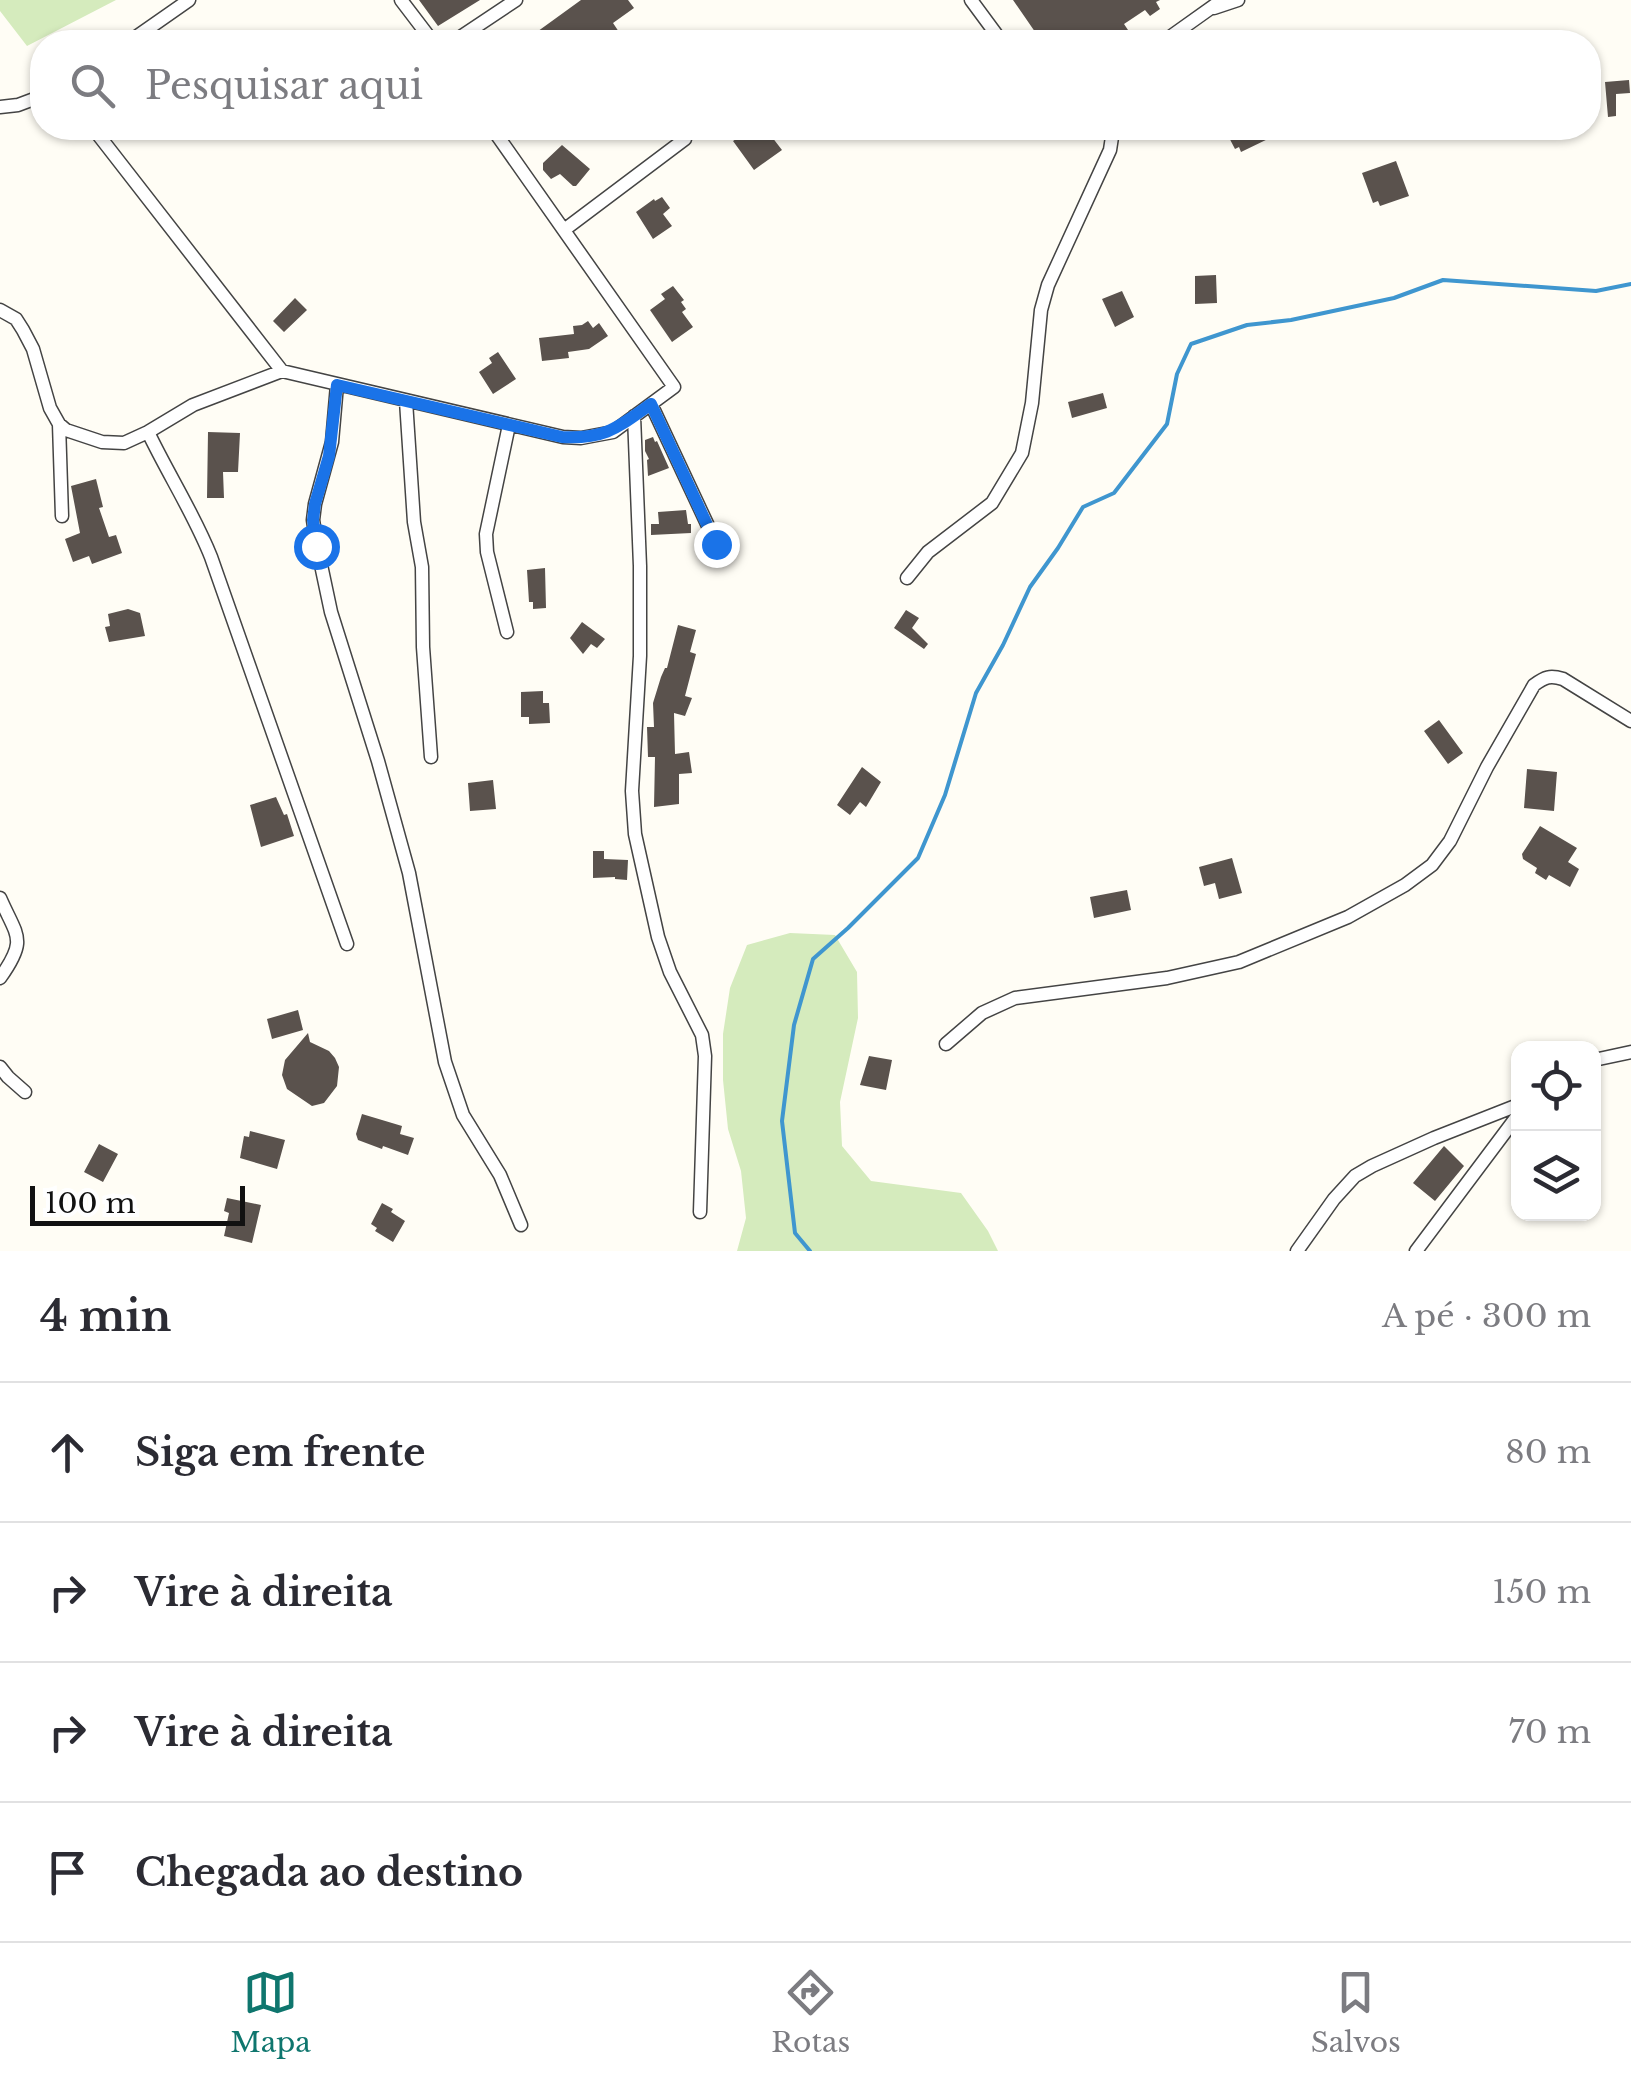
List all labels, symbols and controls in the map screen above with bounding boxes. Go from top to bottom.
search box [30,30,1601,140]
icon: search [65,58,120,113]
text: Pesquisar aqui [145,62,423,109]
route end [694,522,740,568]
route start [294,524,340,570]
map controls [1511,1041,1601,1221]
button: locate [1511,1041,1601,1131]
button: layers [1511,1131,1601,1221]
scale bar [30,1181,245,1226]
text: 100 m [45,1186,136,1221]
text: 4 min [40,1290,171,1342]
text: A pé · 300 m [1382,1296,1591,1336]
icon: ahead [40,1425,95,1480]
text: Siga em frente [135,1429,426,1476]
text: 80 m [1505,1432,1591,1472]
icon: right [40,1565,95,1620]
text: Vire à direita [135,1569,393,1616]
text: 150 m [1492,1572,1591,1612]
icon: right [40,1705,95,1760]
text: Vire à direita [135,1709,393,1756]
text: 70 m [1509,1712,1591,1752]
icon: arrive [40,1845,95,1900]
text: Chegada ao destino [135,1849,523,1896]
tab: Mapa [230,1965,311,2060]
tab: Rotas [771,1965,850,2060]
tab: Salvos [1311,1965,1401,2060]

